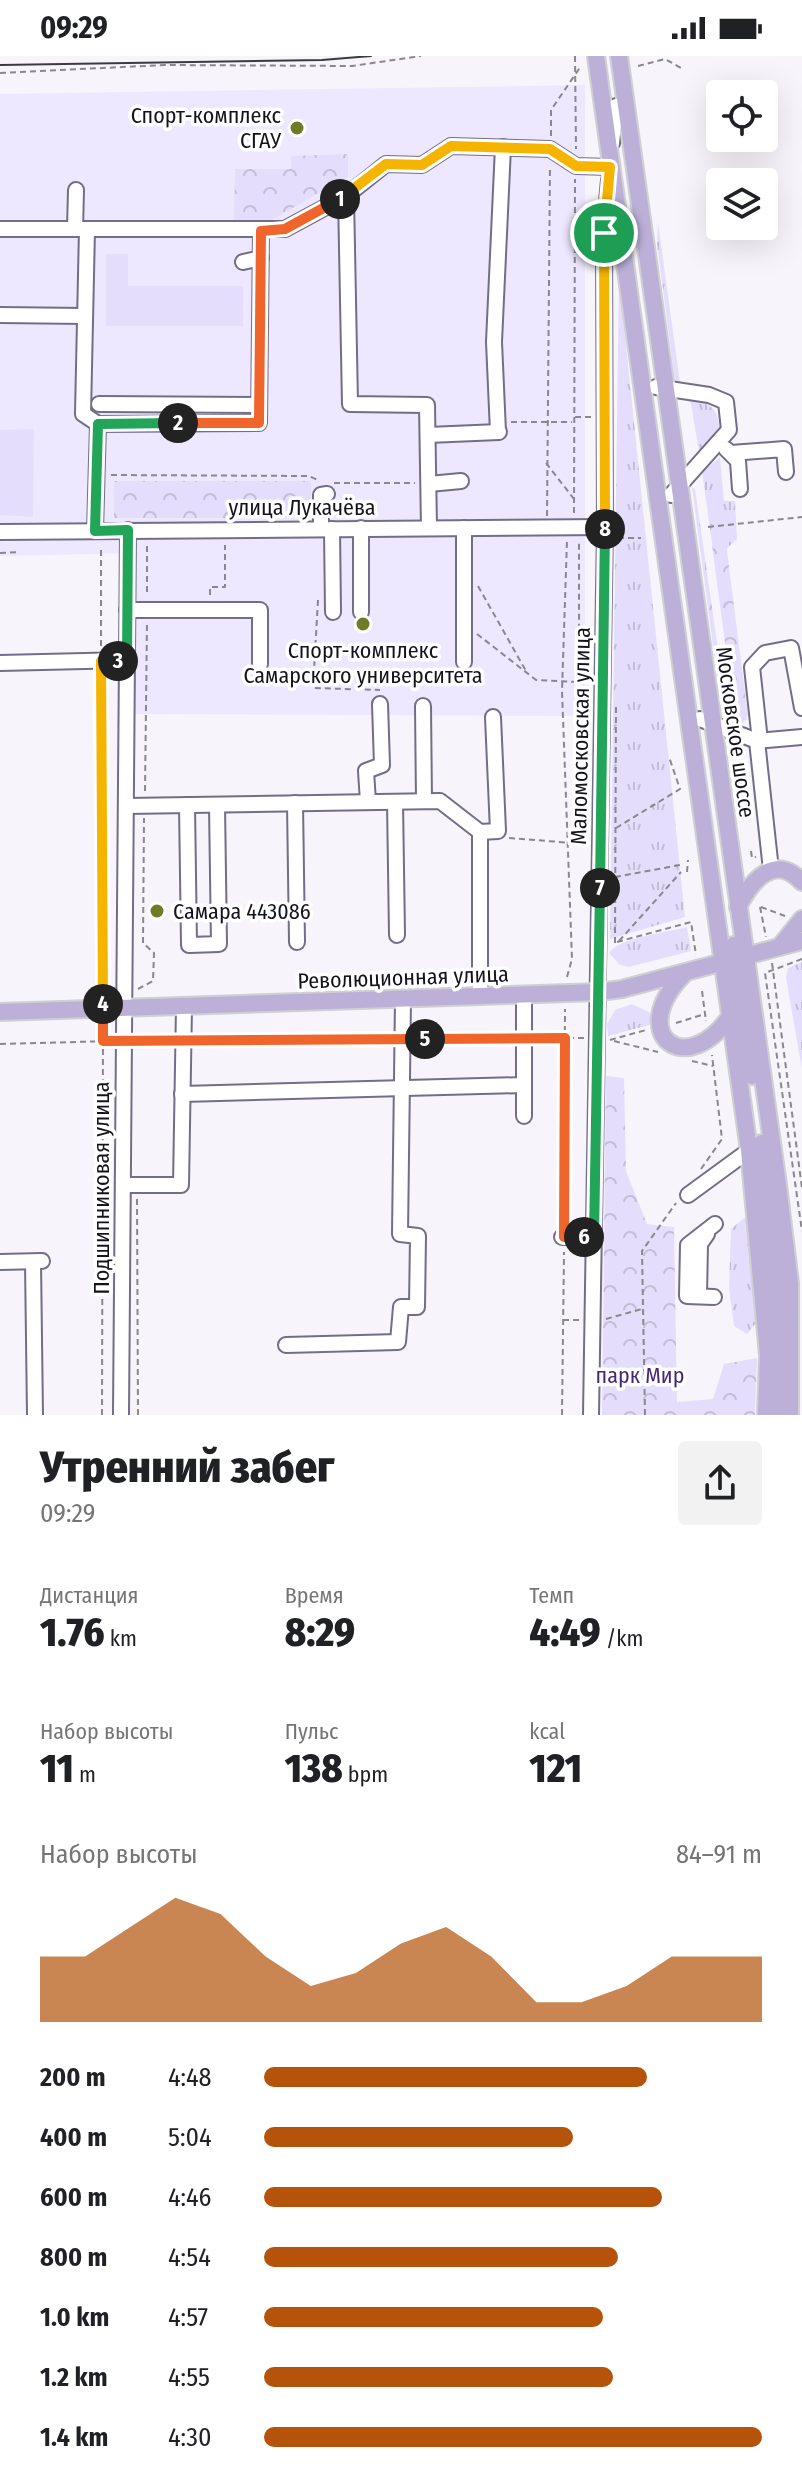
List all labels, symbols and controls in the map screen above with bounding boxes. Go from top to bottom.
text: 09:29 [40,10,108,46]
map controls [706,80,778,240]
button: locate [706,80,778,152]
place label: Спорт-комплекс СГАУ [131,102,282,154]
marker: Спорт-комплекс СГАУ [288,119,306,137]
button: layers [706,168,778,240]
pin: 1 [320,179,360,219]
text: 1 [335,185,345,212]
pin [570,199,638,267]
icon: arrive [582,211,626,255]
pin: 2 [158,403,198,443]
text: 2 [173,409,183,436]
street label: улица Лукачёва [228,494,376,521]
pin: 8 [585,509,625,549]
text: 8 [599,515,611,542]
marker: Спорт-комплекс Самарского университета [354,615,372,633]
street label: Маломосковская улица [565,627,596,845]
place label: Спорт-комплекс Самарского университета [243,637,483,689]
pin: 3 [98,641,138,681]
street label: Московское шоссе [710,645,761,819]
text: 3 [113,647,123,674]
pin: 7 [580,868,620,908]
text: 7 [595,874,605,901]
place label: Самара 443086 [173,898,311,925]
marker: Самара 443086 [148,902,166,920]
street label: Революционная улица [297,960,509,995]
pin: 4 [83,984,123,1024]
text: 4 [97,990,109,1017]
pin: 5 [405,1019,445,1059]
text: 5 [420,1025,430,1052]
street label: Подшипниковая улица [88,1082,115,1294]
pin: 6 [564,1217,604,1257]
text: 6 [578,1223,590,1250]
park label: парк Мир [596,1362,684,1389]
text: Утренний забег [40,1441,335,1494]
button: share [678,1441,762,1525]
text: 09:29 [40,1498,95,1529]
text: Дистанция [40,1582,139,1609]
text: Время [285,1582,344,1609]
text: Темп [529,1582,574,1609]
text: 1.76 [40,1609,104,1657]
text: 8:29 [285,1609,355,1657]
text: 4:49 [529,1609,601,1657]
text: km [104,1625,137,1652]
text: /km [601,1625,643,1652]
text: Набор высоты [40,1718,173,1745]
text: Пульс [285,1718,338,1745]
text: kcal [529,1718,565,1745]
text: 11 [40,1745,74,1793]
text: 138 [285,1745,343,1793]
text: 121 [529,1745,582,1793]
text: m [74,1761,96,1788]
text: bpm [343,1761,388,1788]
text: Набор высоты [40,1839,198,1870]
text: 84–91 m [676,1839,762,1870]
text: 200 m [40,2062,106,2093]
text: 4:48 [168,2062,212,2093]
text: 400 m [40,2122,107,2153]
text: 5:04 [168,2122,212,2153]
text: 600 m [40,2182,107,2213]
text: 4:46 [168,2182,211,2213]
text: 800 m [40,2242,107,2273]
text: 4:54 [168,2242,211,2273]
text: 1.0 km [40,2302,109,2333]
text: 4:57 [168,2302,208,2333]
text: 1.2 km [40,2362,107,2393]
text: 4:55 [168,2362,210,2393]
text: 1.4 km [40,2422,108,2453]
text: 4:30 [168,2422,212,2453]

